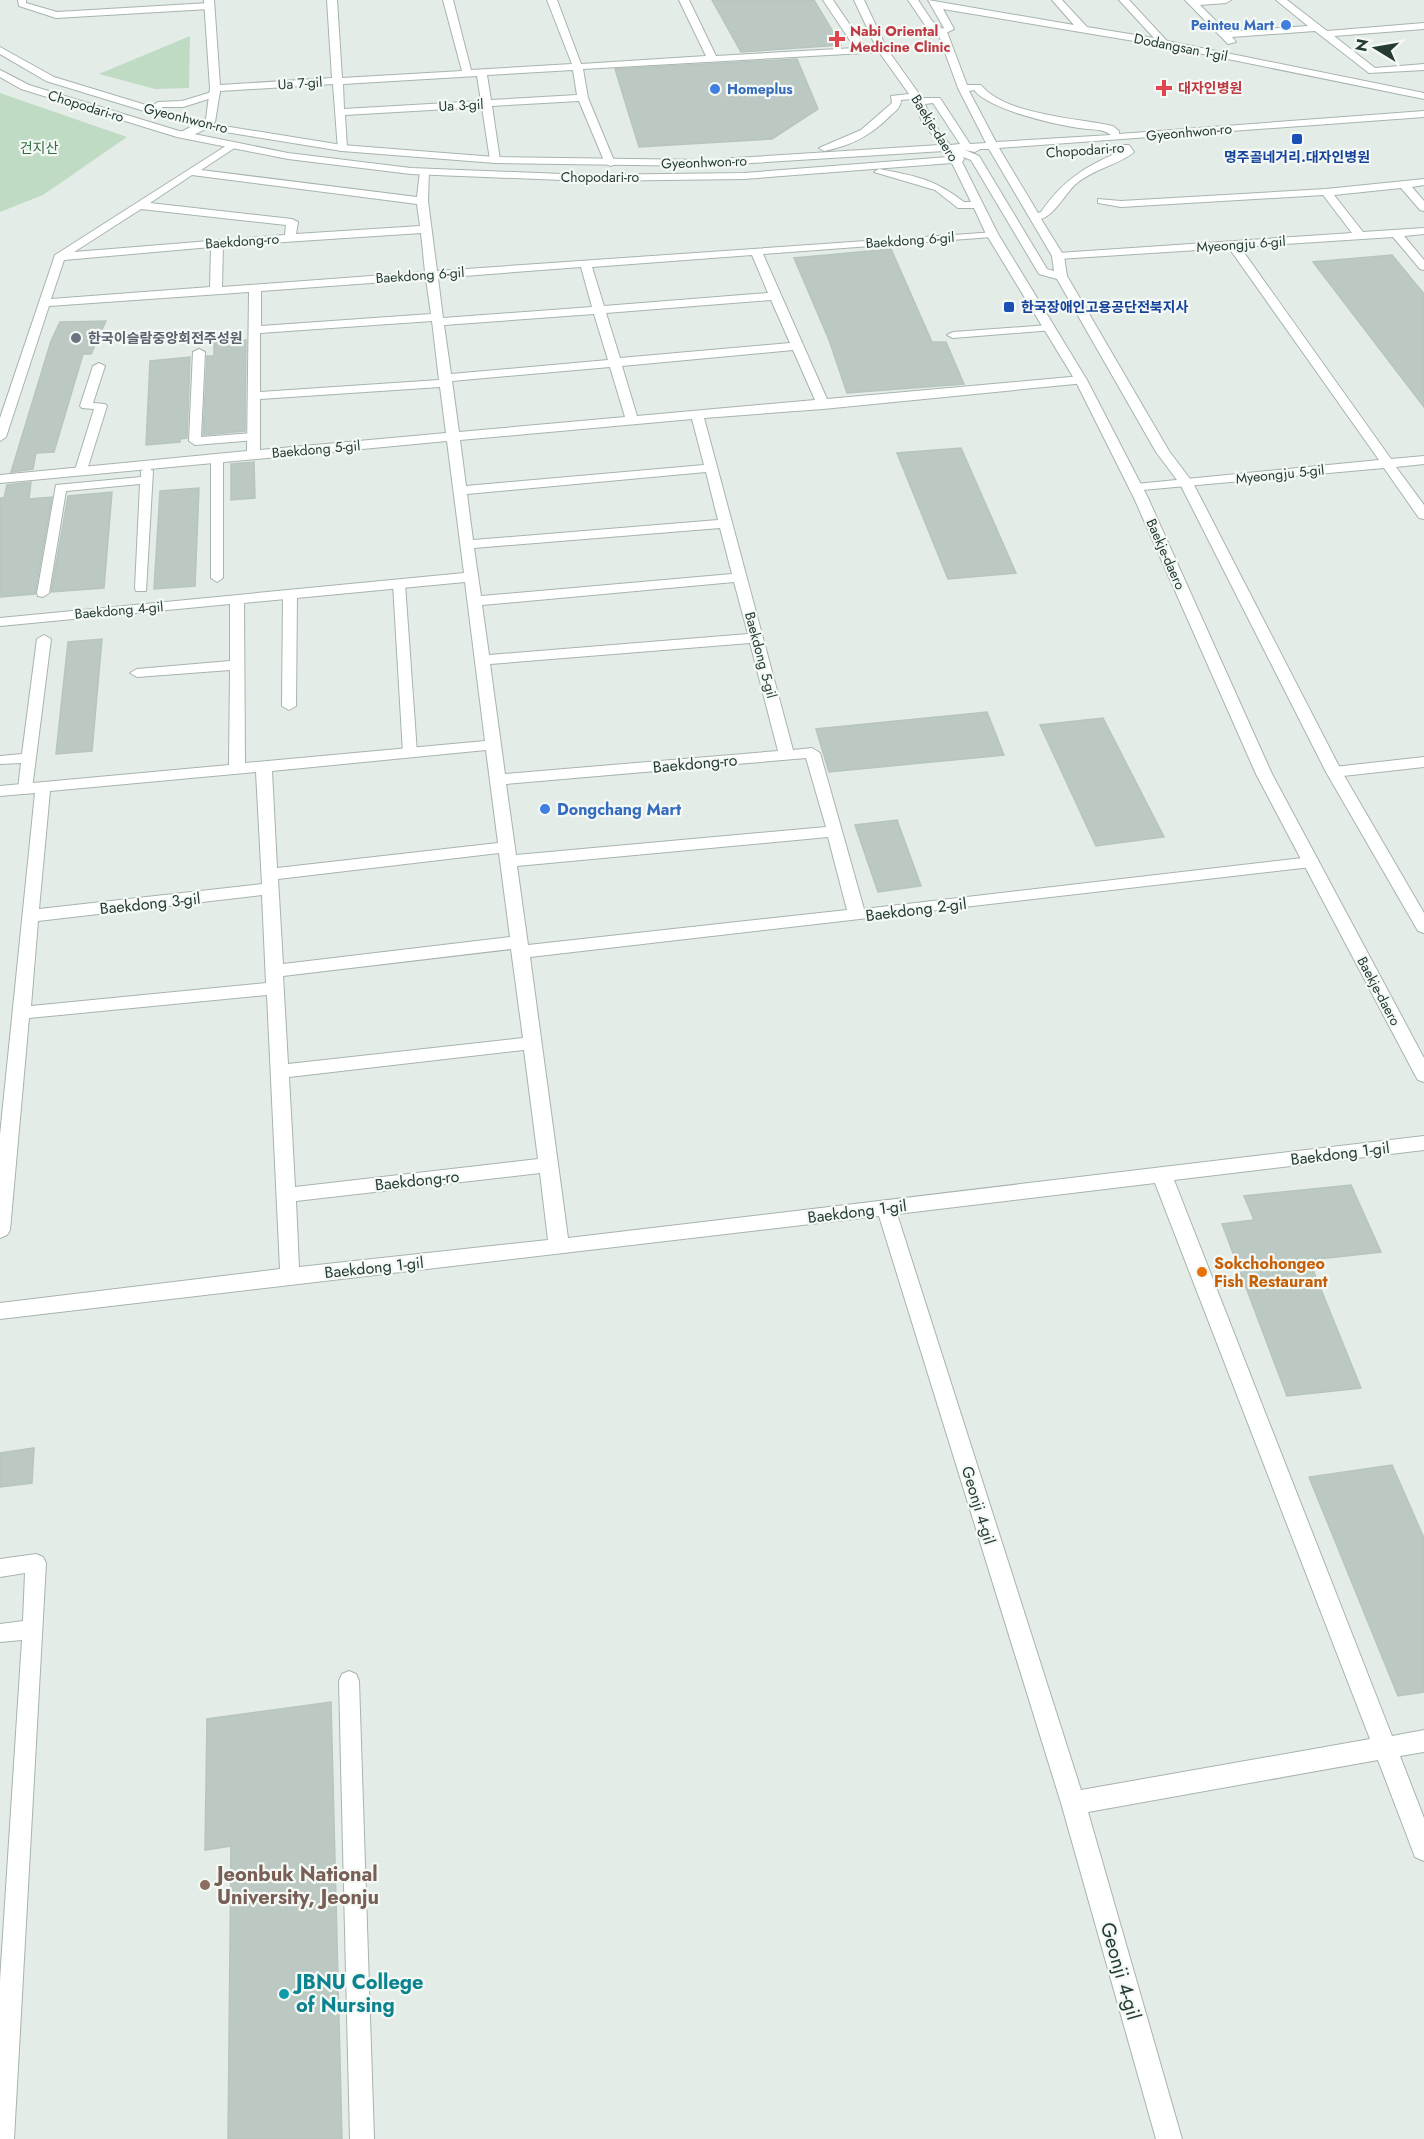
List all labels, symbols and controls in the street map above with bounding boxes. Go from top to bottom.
place label: Peinteu Mart [1191,15,1275,35]
marker: Peinteu Mart [1279,18,1293,32]
north arrow [1346,18,1406,78]
place label: Nabi Oriental Medicine Clinic [850,21,950,57]
street label: Dodangsan 1-gil [1132,28,1230,66]
marker: Nabi Oriental Medicine Clinic [828,30,846,48]
text: N [1349,37,1374,54]
street label: Ua 7-gil [277,71,323,95]
place label: 대자인병원 [1178,78,1242,98]
place label: Homeplus [727,79,793,99]
marker: 대자인병원 [1155,79,1173,97]
marker: Homeplus [708,82,722,96]
street label: Chopodari-ro [46,85,127,127]
street label: Baekje-daero [906,91,964,166]
street label: Ua 3-gil [438,94,484,116]
street label: Gyeonhwon-ro [142,98,230,138]
street label: Gyeonhwon-ro [1145,118,1233,146]
marker: 명주골네거리.대자인병원 [1290,132,1304,146]
street label: Chopodari-ro [1045,137,1125,163]
park label: 건지산 [20,138,58,158]
place label: 명주골네거리.대자인병원 [1224,147,1370,167]
street label: Gyeonhwon-ro [661,150,748,173]
street label: Chopodari-ro [561,167,640,187]
street label: Baekdong 6-gil [865,227,955,253]
street label: Baekdong-ro [204,228,280,254]
street label: Myeongju 6-gil [1196,231,1286,257]
street label: Baekdong 6-gil [375,262,465,288]
place label: 한국장애인고용공단전북지사 [1021,297,1189,317]
marker: 한국장애인고용공단전북지사 [1002,300,1016,314]
place label: 한국이슬람중앙회전주성원 [88,328,243,348]
marker: 한국이슬람중앙회전주성원 [69,331,83,345]
street label: Baekdong 5-gil [271,435,361,463]
street label: Myeongju 5-gil [1235,459,1325,489]
street label: Baekje-daero [1141,515,1191,593]
street label: Baekdong 4-gil [74,596,164,624]
street label: Baekdong 5-gil [740,610,782,700]
street label: Baekdong-ro [652,748,738,779]
place label: Dongchang Mart [557,798,682,821]
marker: Dongchang Mart [538,802,552,816]
street label: Baekdong 3-gil [99,887,202,920]
street label: Baekdong 2-gil [864,892,968,927]
street label: Baekje-daero [1352,953,1406,1029]
street label: Baekdong 1-gil [1289,1136,1391,1171]
street label: Baekdong-ro [374,1165,461,1196]
street label: Baekdong 1-gil [806,1194,908,1229]
street label: Baekdong 1-gil [323,1251,425,1284]
place label: Sokchohongeo Fish Restaurant [1214,1252,1329,1293]
marker: Sokchohongeo Fish Restaurant [1195,1265,1209,1279]
street label: Geonji 4-gil [956,1463,1001,1547]
place label: Jeonbuk National University, Jeonju [213,1860,379,1912]
marker: Jeonbuk National University, Jeonju [198,1878,212,1892]
street label: Geonji 4-gil [1093,1919,1148,2023]
place label: JBNU College of Nursing [292,1968,424,2020]
marker: JBNU College of Nursing [277,1987,291,2001]

